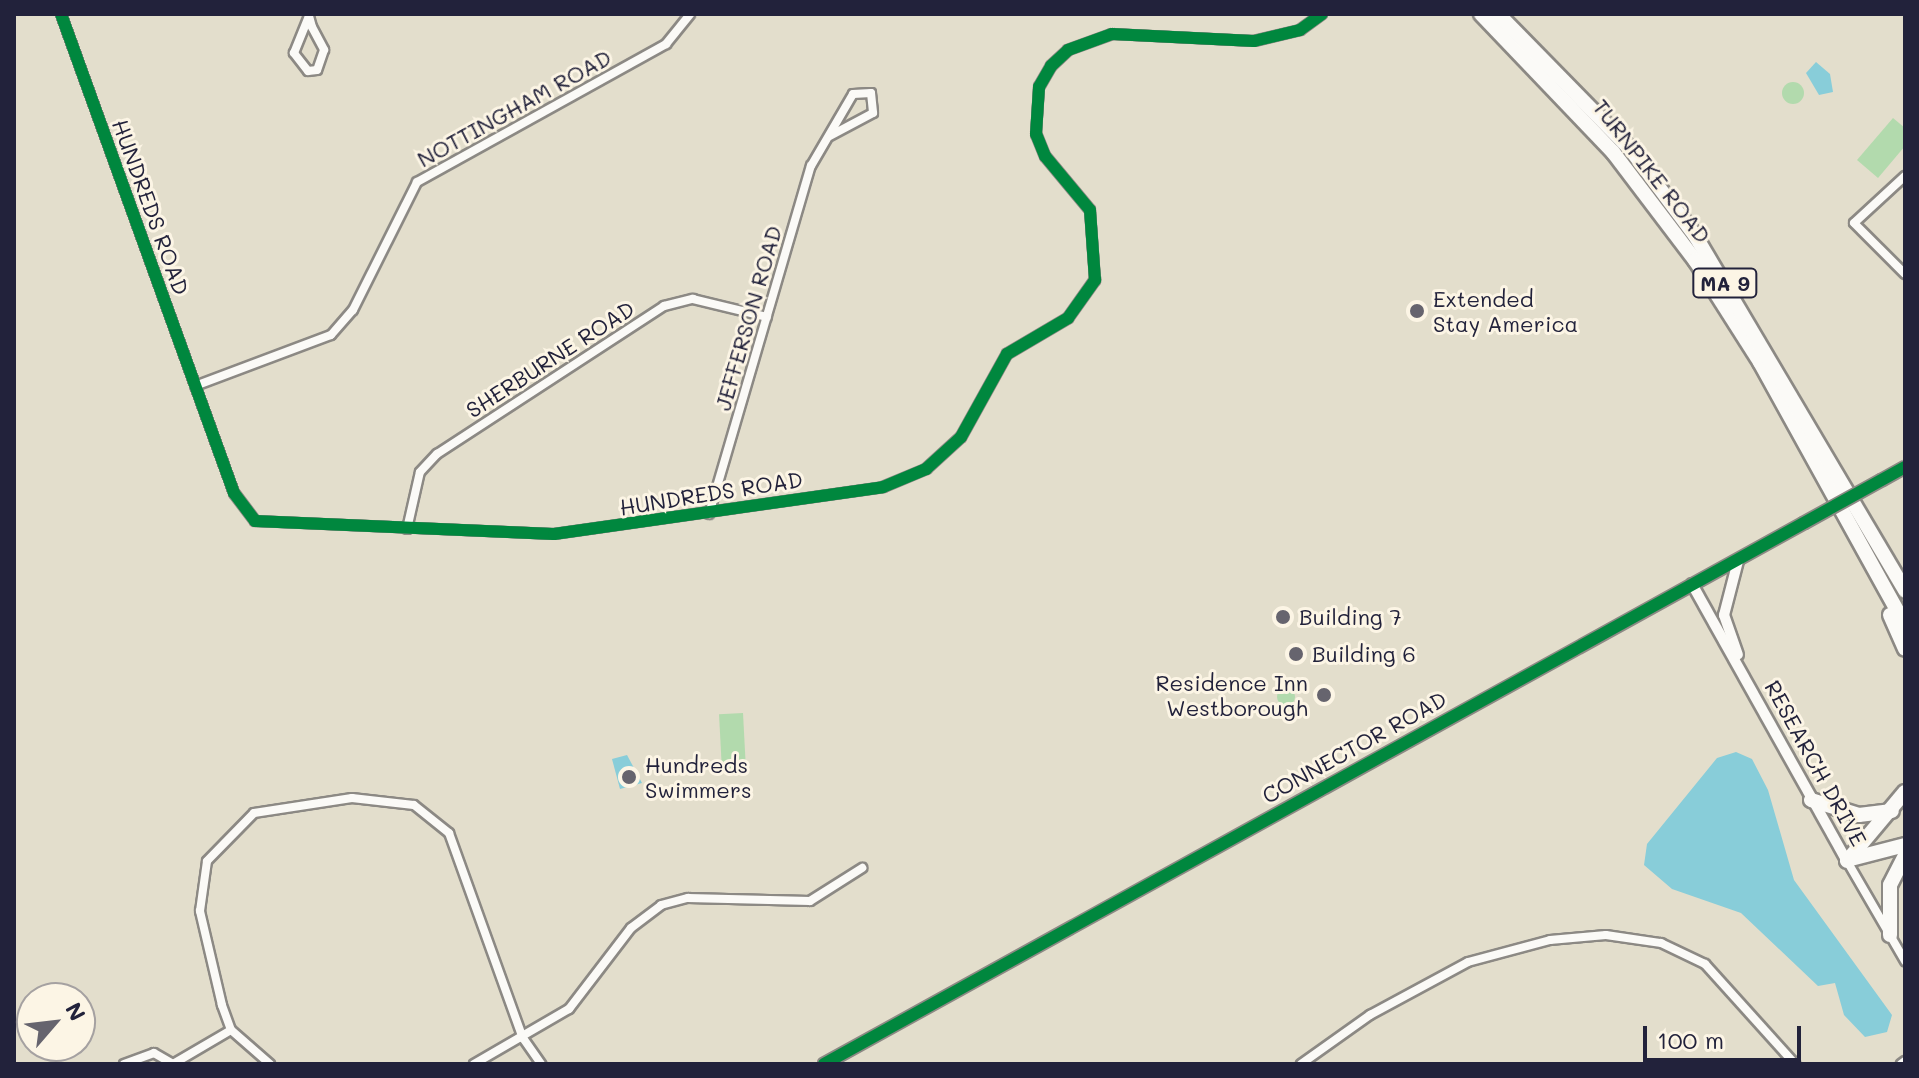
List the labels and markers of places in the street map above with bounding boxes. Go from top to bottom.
place label: Extended Stay America [1433,285,1578,336]
marker: Extended Stay America [1408,302,1426,320]
place label: Building 7 [1299,604,1402,630]
marker: Building 7 [1274,608,1292,626]
place label: Building 6 [1312,641,1416,667]
marker: Building 6 [1287,645,1305,663]
place label: Residence Inn Westborough [1155,669,1308,720]
marker: Residence Inn Westborough [1315,686,1333,704]
place label: Hundreds Swimmers [645,751,752,802]
marker: Hundreds Swimmers [620,768,638,786]

